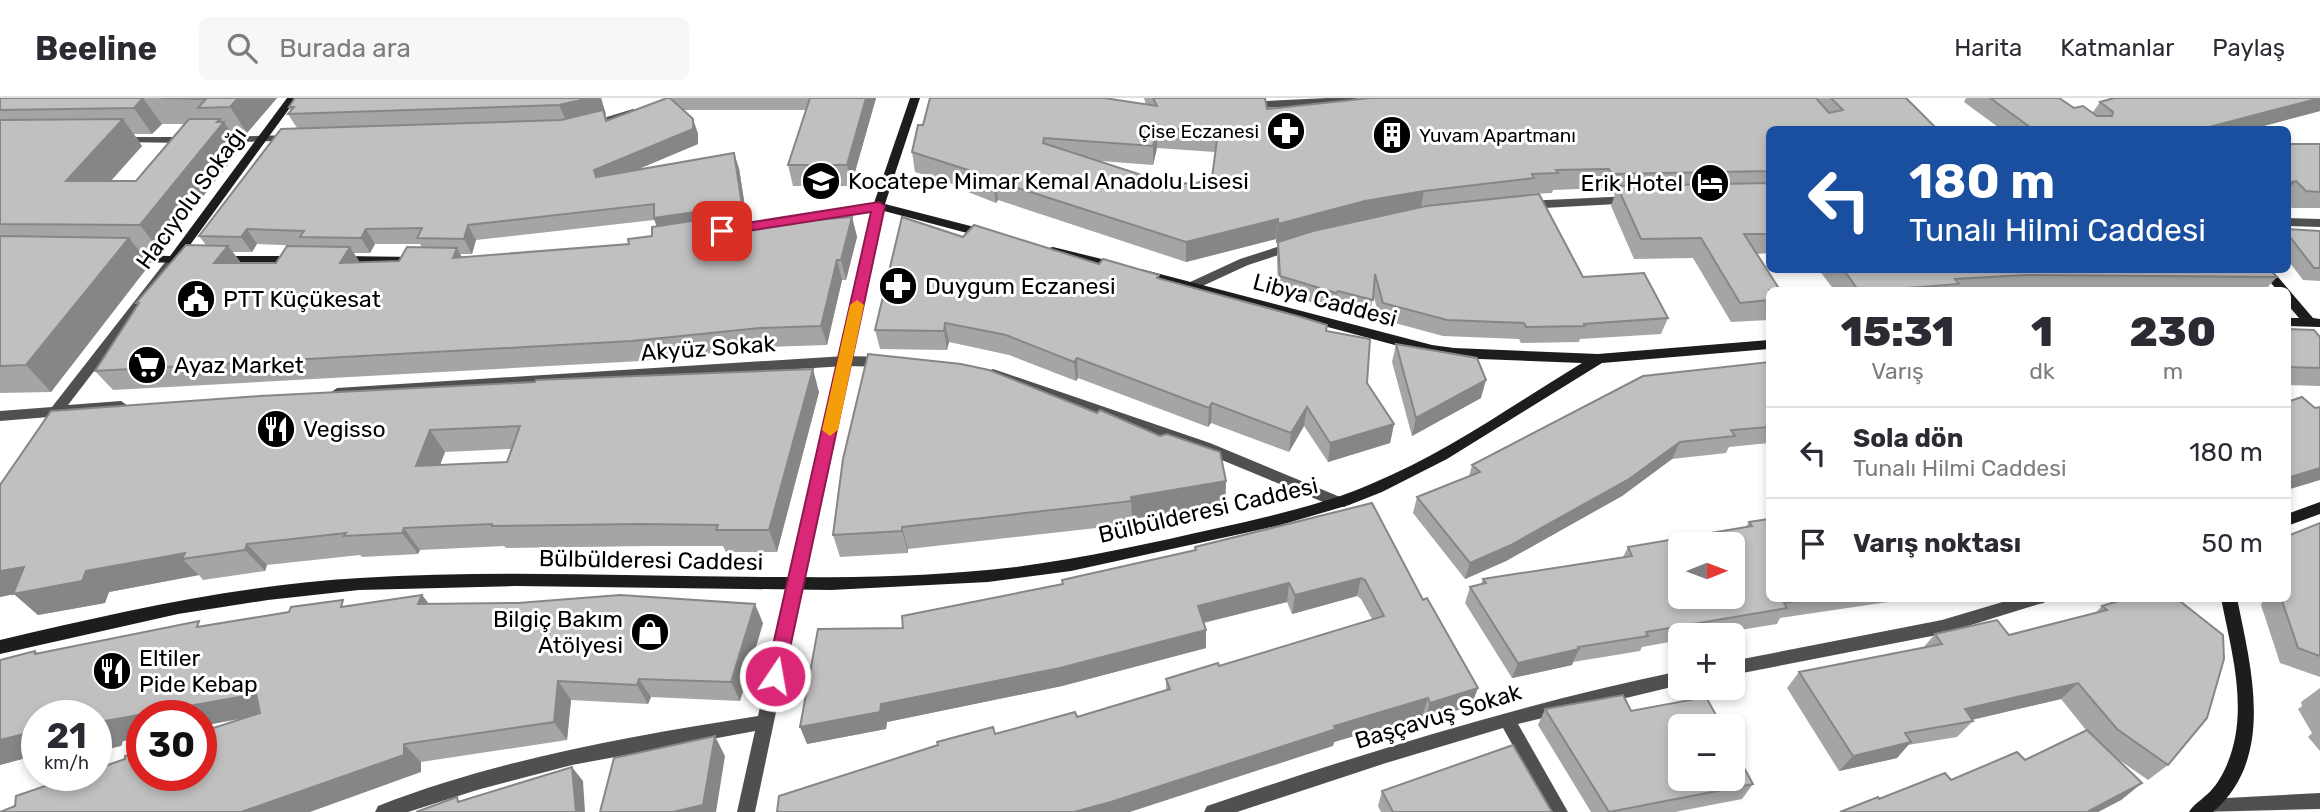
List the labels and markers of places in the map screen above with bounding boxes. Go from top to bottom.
pharmacy icon: Çise Eczanesi [1265,110,1307,152]
building icon: Yuvam Apartmanı [1371,114,1413,156]
place label: Çise Eczanesi [1138,120,1259,143]
place label: Yuvam Apartmanı [1419,124,1576,147]
school or university icon: Kocatepe Mimar Kemal Anadolu Lisesi [800,160,842,202]
hotel icon: Erik Hotel [1689,162,1731,204]
place label: Kocatepe Mimar Kemal Anadolu Lisesi [848,167,1249,195]
place label: Erik Hotel [1581,169,1683,197]
pin [692,201,752,261]
pharmacy icon: Duygum Eczanesi [877,265,919,307]
place label: Duygum Eczanesi [925,272,1116,300]
public building icon: PTT Küçükesat [175,278,217,320]
place label: PTT Küçükesat [223,285,381,313]
supermarket icon: Ayaz Market [126,344,168,386]
place label: Ayaz Market [174,351,304,379]
restaurant icon: Vegisso [255,408,297,450]
place label: Vegisso [303,415,386,443]
place label: Bilgiç Bakım Atölyesi [493,605,623,659]
shop icon: Bilgiç Bakım Atölyesi [629,611,671,653]
place label: Eltiler Pide Kebap [139,644,258,698]
restaurant icon: Eltiler Pide Kebap [91,650,133,692]

